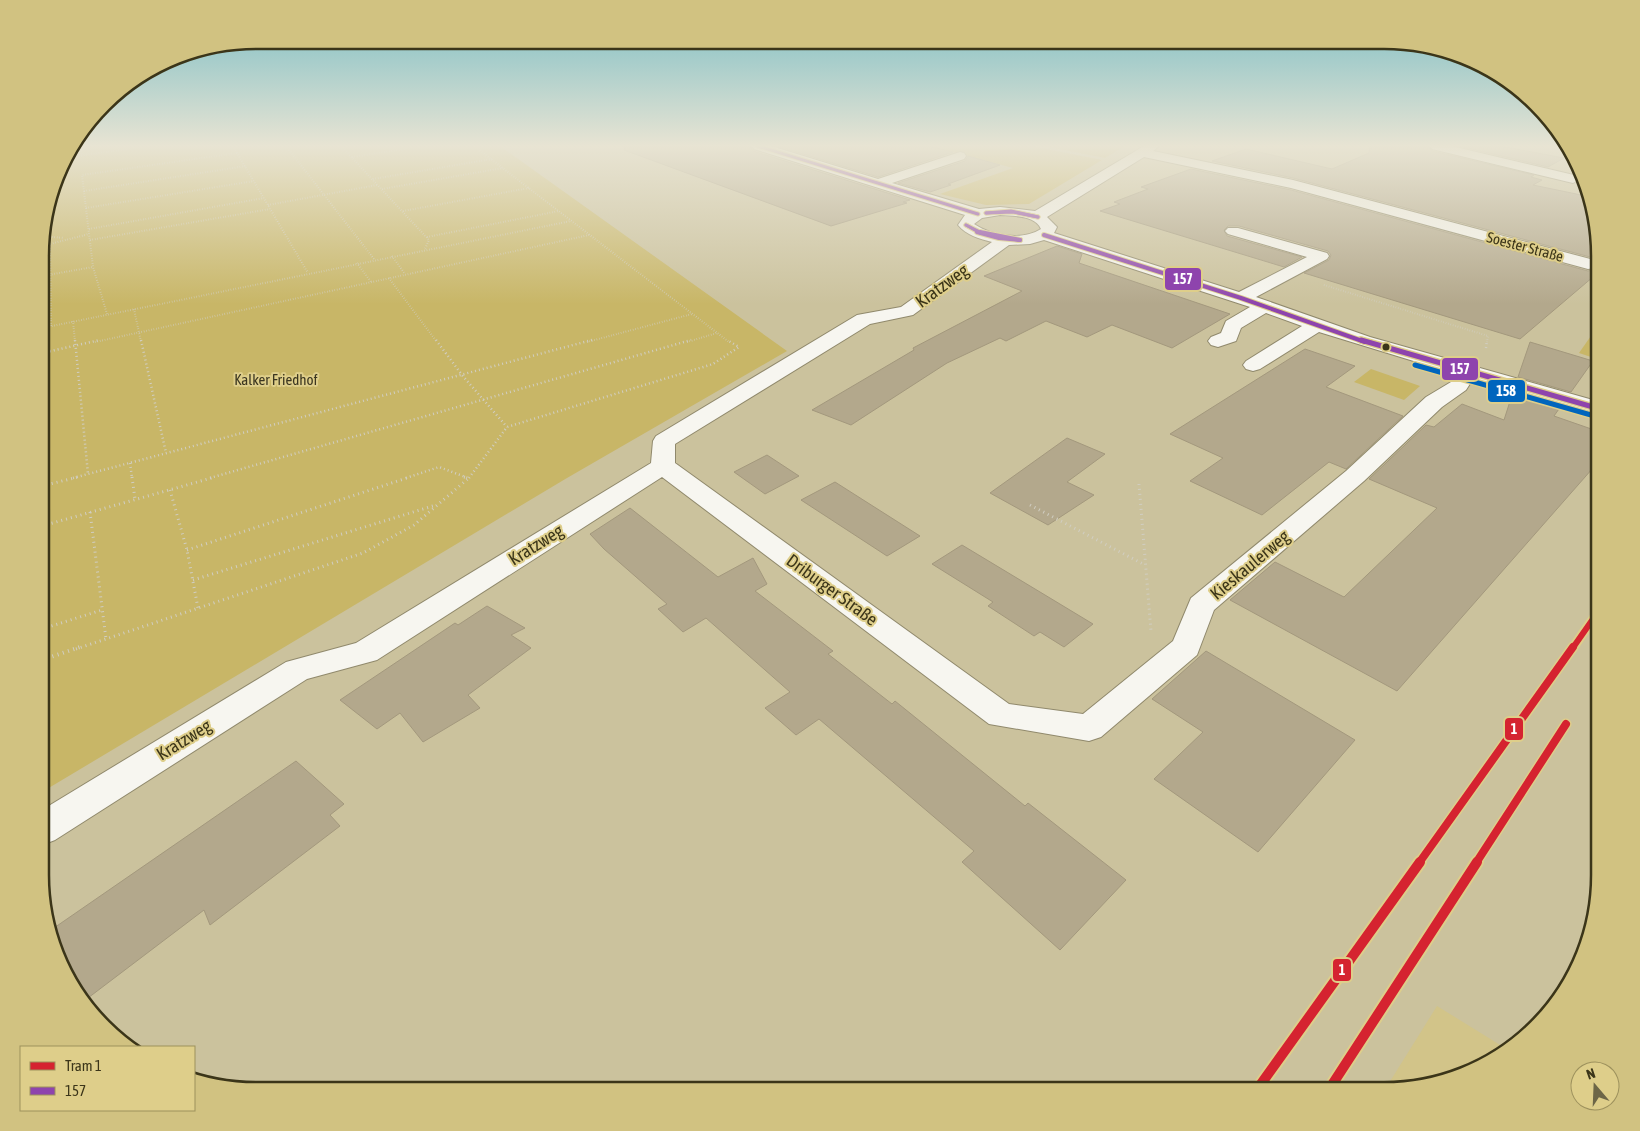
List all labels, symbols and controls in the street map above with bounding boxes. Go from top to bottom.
street label: Soester Straße [1485,228,1565,265]
street label: Kratzweg [911,259,972,312]
line badge: 157 [1164,267,1202,291]
text: 157 [1173,271,1193,287]
unlabelled marker [1381,342,1391,352]
line badge: 157 [1441,357,1479,381]
text: 157 [1450,361,1470,377]
park label: Kalker Friedhof [234,371,318,388]
line badge: 158 [1487,379,1526,403]
text: 158 [1496,383,1516,399]
street label: Kratzweg [505,520,567,569]
street label: Kieskaulerweg [1206,525,1294,604]
street label: Driburger Straße [783,549,882,630]
street label: Kratzweg [153,715,215,764]
line badge: 1 [1504,717,1524,741]
text: 1 [1511,721,1518,737]
line badge: 1 [1332,958,1352,982]
text: 1 [1339,962,1346,978]
legend [20,1046,195,1111]
text: Tram 1 [65,1057,102,1074]
north arrow [1570,1061,1620,1111]
text: N [1584,1065,1597,1083]
text: 157 [65,1082,86,1099]

